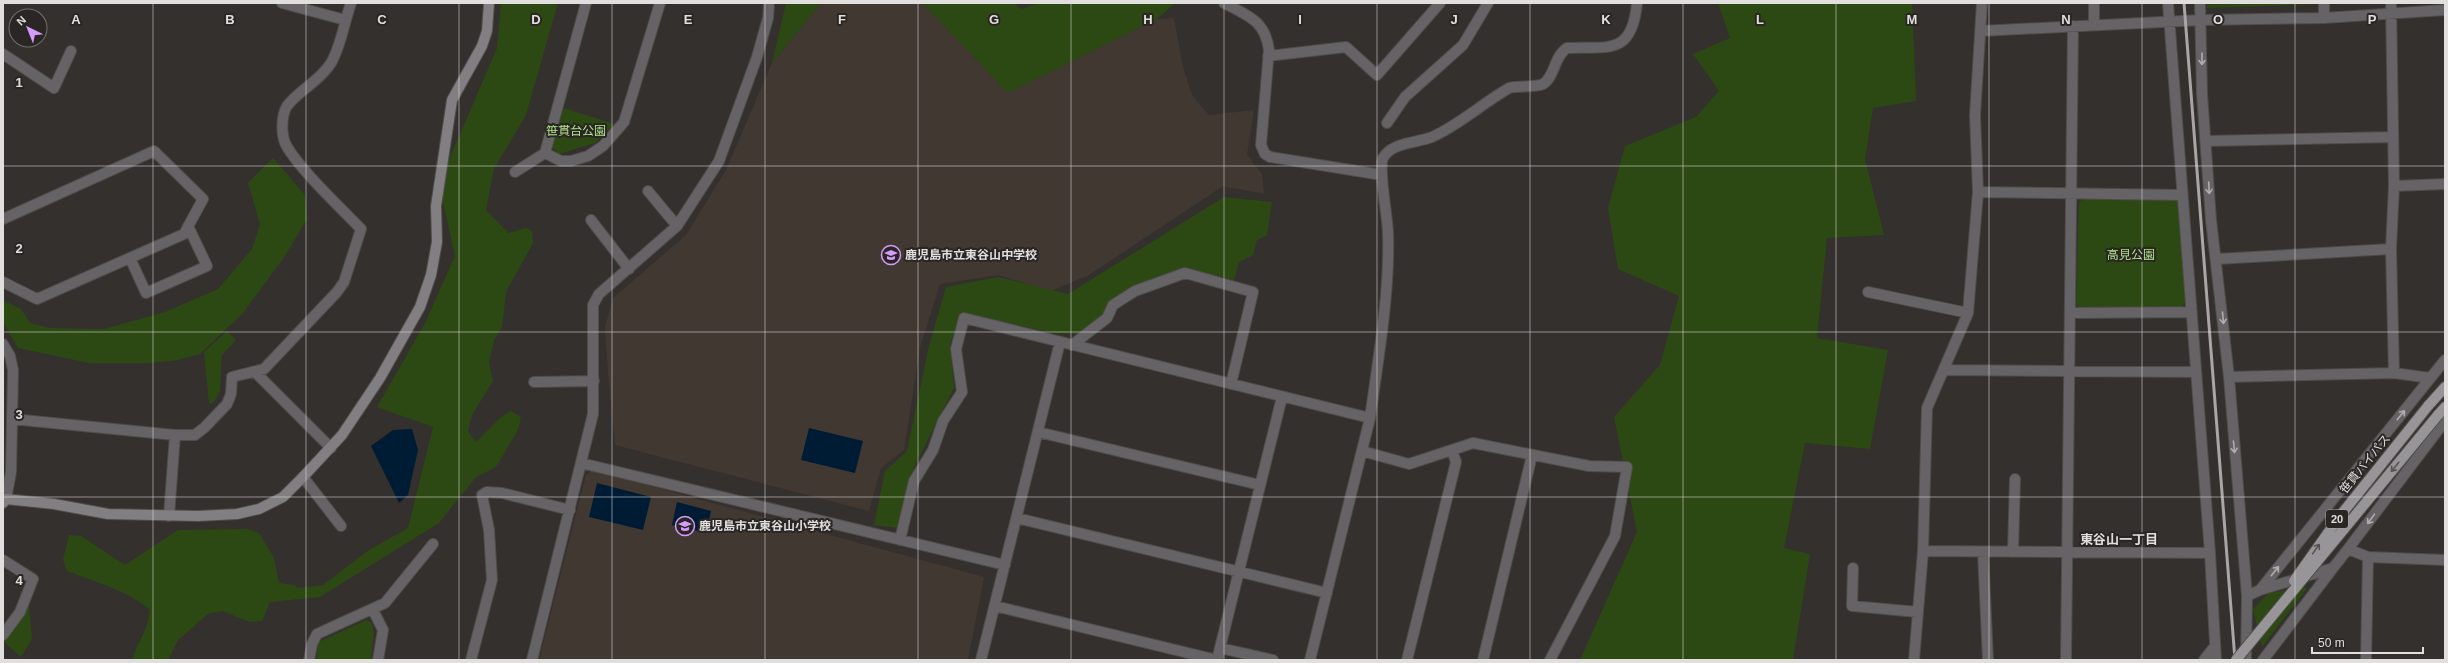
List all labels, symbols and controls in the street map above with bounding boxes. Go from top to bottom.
north arrow [8,8,48,48]
text: A [71,12,81,27]
text: B [225,12,235,27]
text: C [377,12,387,27]
text: D [531,12,541,27]
text: E [684,12,693,27]
text: F [838,12,846,27]
text: G [989,12,999,27]
text: H [1143,12,1153,27]
text: I [1298,12,1302,27]
text: J [1450,12,1458,27]
text: K [1601,12,1611,27]
text: L [1756,12,1764,27]
text: M [1907,12,1917,27]
text: N [2061,12,2071,27]
text: O [2213,12,2223,27]
text: P [2368,12,2377,27]
text: N [14,14,28,28]
one-way arrow [2198,52,2206,65]
text: 1 [15,75,23,90]
park label: 笹貫台公園 [546,124,606,138]
one-way arrow [2206,181,2213,194]
text: 2 [15,241,23,256]
school or university icon: 鹿児島市立東谷山中学校 [880,244,902,266]
place label: 鹿児島市立東谷山中学校 [905,248,1037,262]
park label: 高見公園 [2107,248,2155,262]
one-way arrow [2219,311,2227,324]
text: 3 [15,407,23,422]
one-way arrow [2396,409,2405,420]
street label: 笹貫バイパス [2337,432,2393,496]
one-way arrow [2231,440,2238,453]
one-way arrow [2391,461,2400,472]
road number: 20 [2326,510,2348,528]
one-way arrow [2367,513,2375,524]
school or university icon: 鹿児島市立東谷山小学校 [674,515,696,537]
place label: 鹿児島市立東谷山小学校 [699,519,831,533]
district label: 東谷山一丁目 [2080,532,2158,547]
one-way arrow [2312,544,2320,555]
one-way arrow [2271,565,2280,576]
text: 4 [15,573,23,588]
scale bar [2312,629,2423,655]
text: 50 m [2318,636,2345,650]

